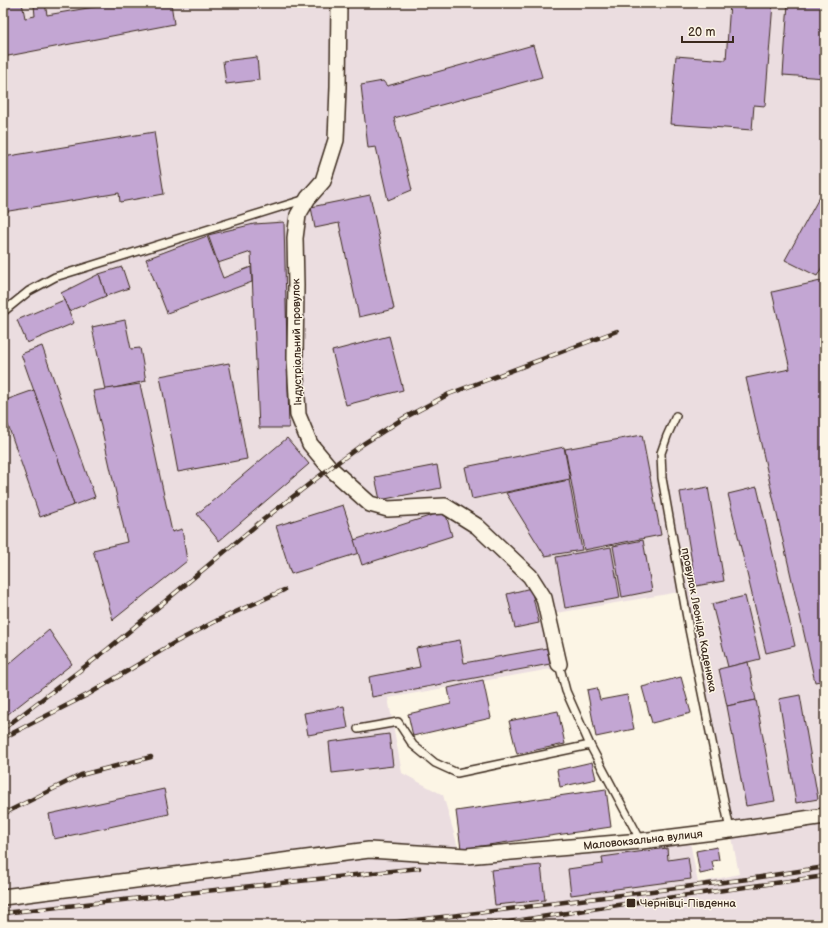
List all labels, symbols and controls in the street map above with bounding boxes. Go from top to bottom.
scale bar [682,18,733,44]
text: 20 m [688,25,715,40]
street label: Індустріальний провулок [289,278,305,406]
street label: провулок Леоніда Каденюка [679,547,719,694]
street label: Маловокзальна вулиця [583,827,703,853]
marker: Чернівці-Південна [625,897,637,909]
place label: Чернівці-Південна [640,897,737,910]

